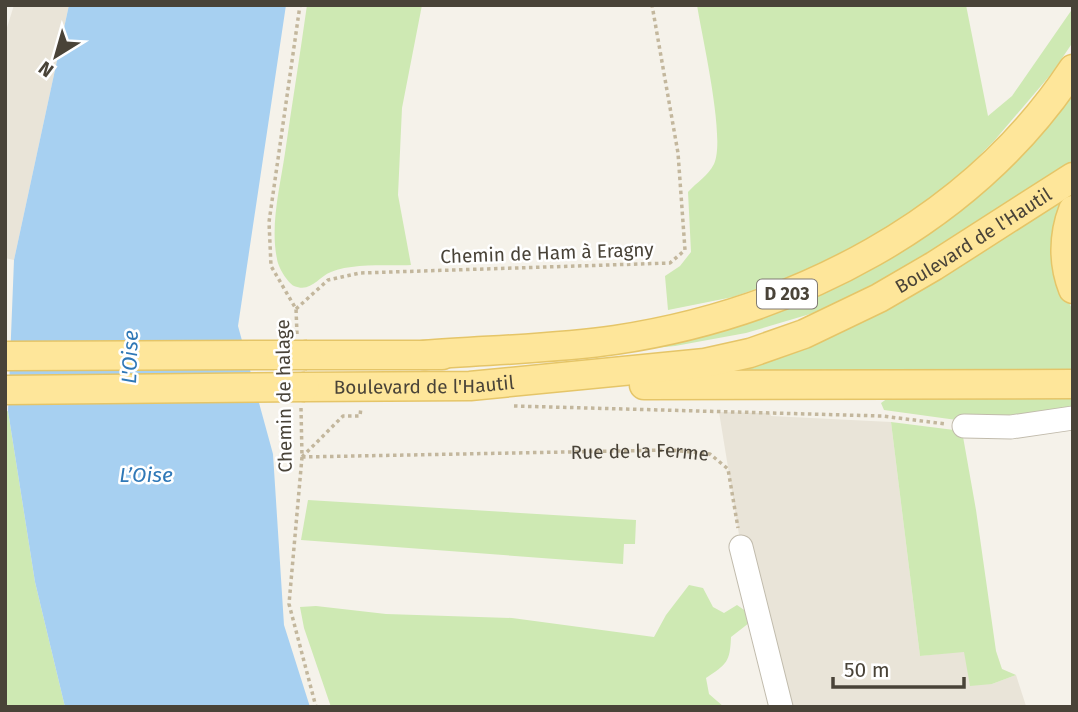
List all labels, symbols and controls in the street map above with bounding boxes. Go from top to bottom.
north arrow [21,21,91,91]
text: N [34,56,58,82]
street label: Boulevard de l'Hautil [891,182,1056,298]
street label: Chemin de Ham à Eragny [440,238,655,268]
road number: D 203 [757,280,817,308]
street label: Chemin de halage [271,319,297,473]
water label: L'Oise [116,330,144,384]
street label: Boulevard de l'Hautil [334,370,516,398]
street label: Rue de la Ferme [570,438,710,465]
water label: L’Oise [119,462,173,488]
scale bar [833,646,964,690]
text: 50 m [844,657,890,683]

